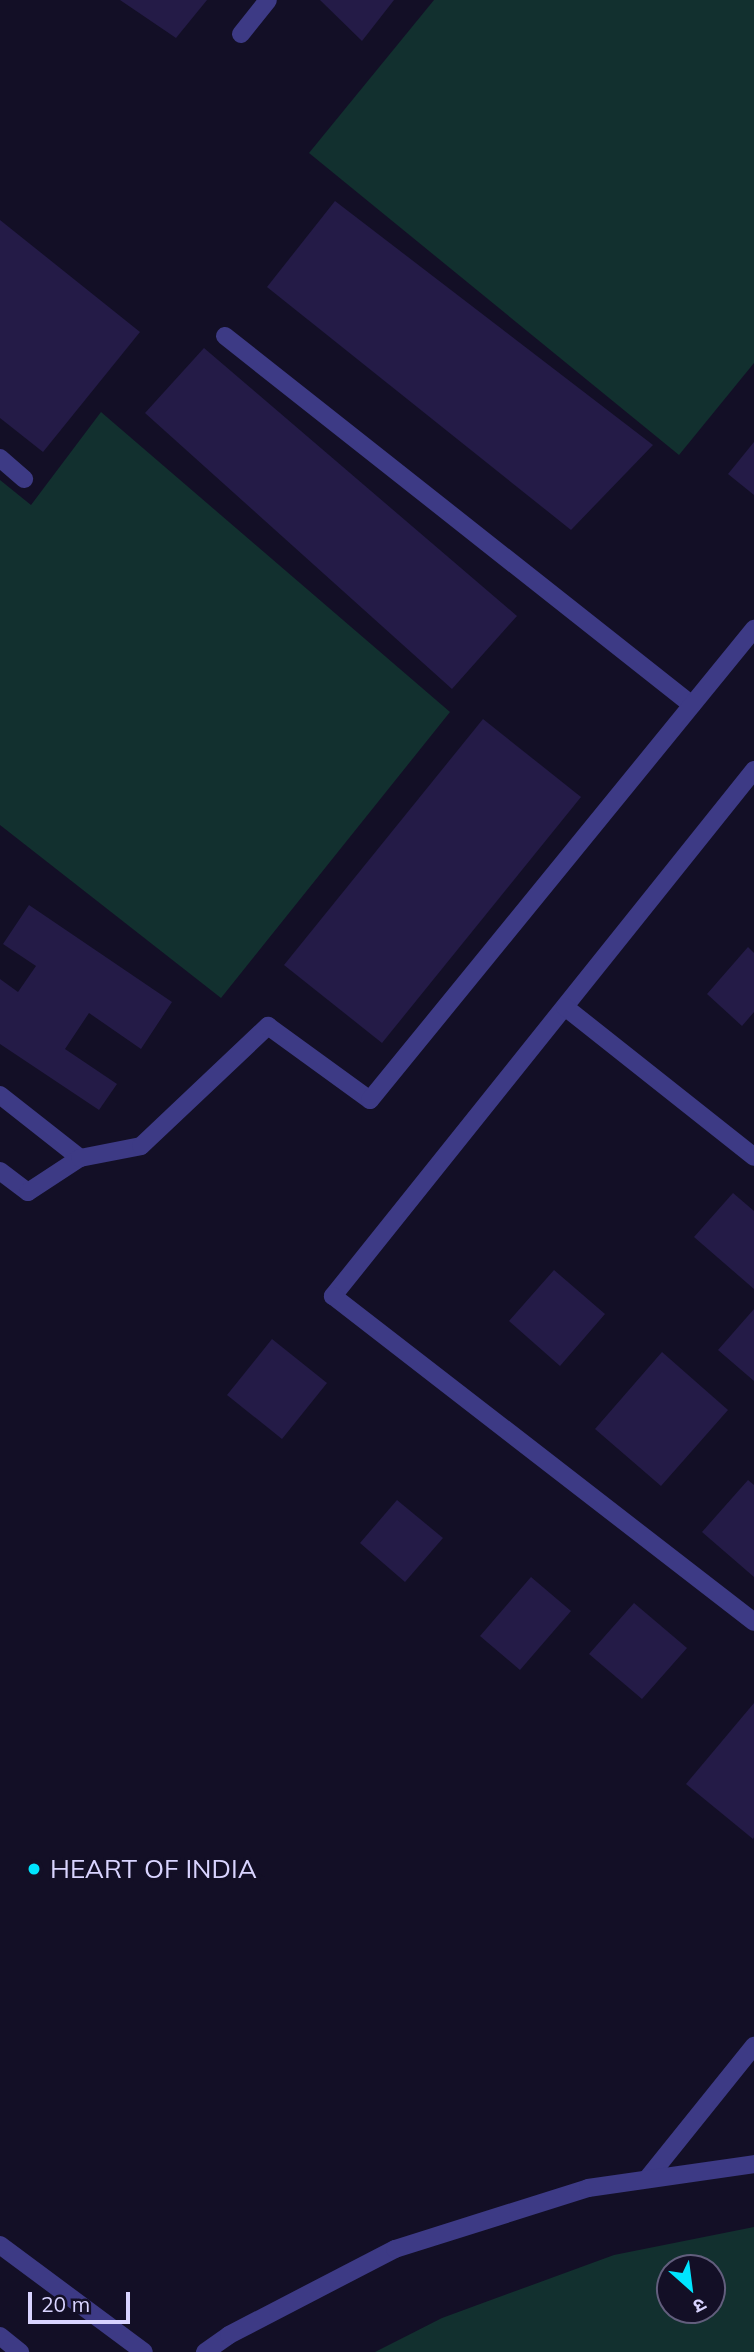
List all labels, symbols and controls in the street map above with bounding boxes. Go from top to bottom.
place label: HEART OF INDIA [50,1853,257,1885]
marker: HEART OF INDIA [24,1859,44,1879]
north arrow [656,2254,726,2324]
scale bar [32,2278,133,2322]
text: 20 m [41,2291,90,2317]
text: उ [689,2293,710,2319]

